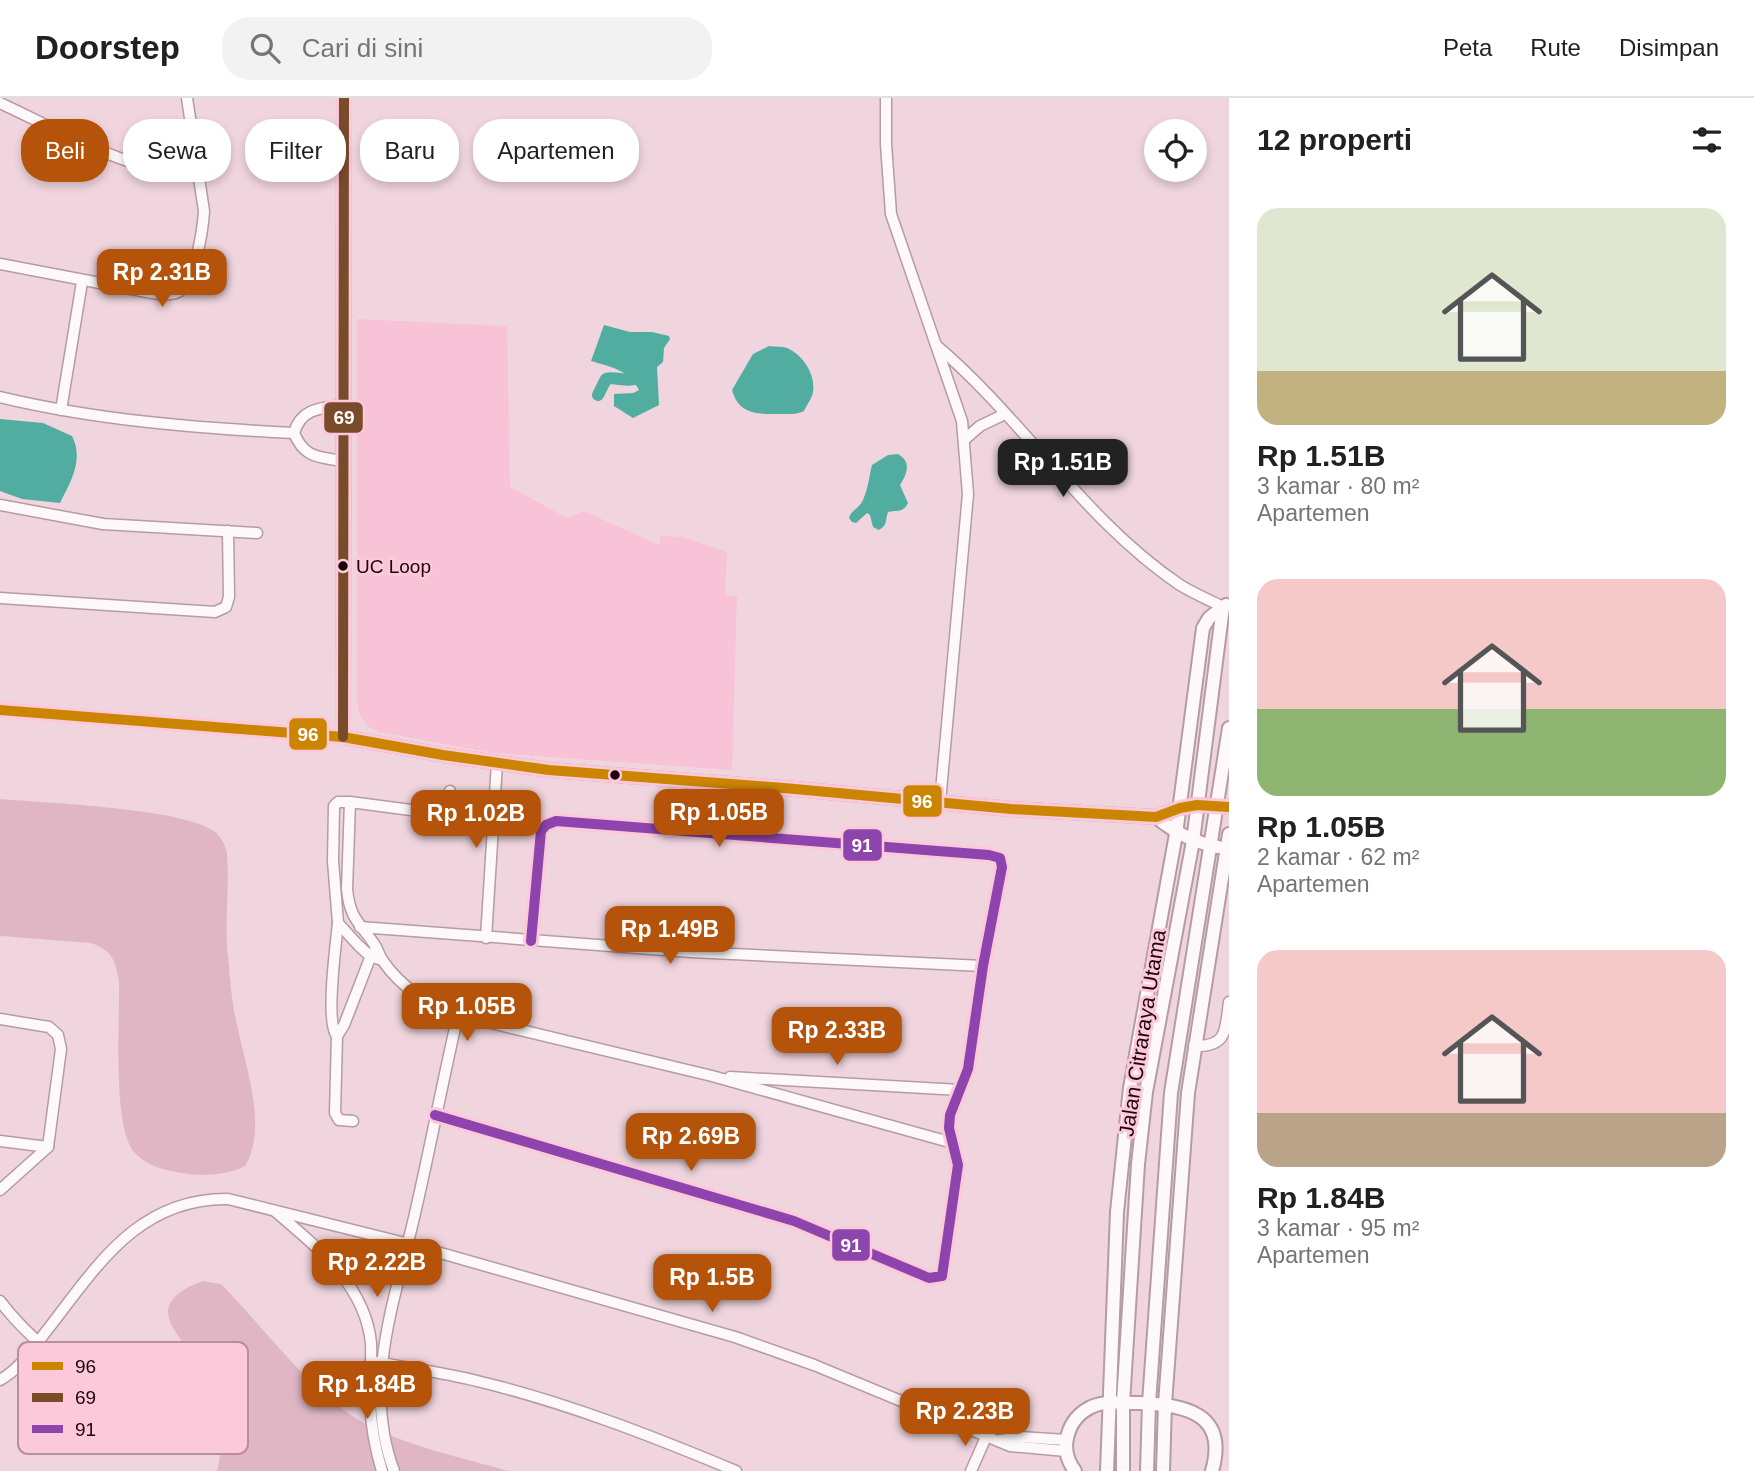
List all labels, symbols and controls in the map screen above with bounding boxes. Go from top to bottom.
search box [222,17,712,80]
text: Doorstep [35,29,180,66]
icon: search [246,29,284,67]
text: Cari di sini [302,33,423,63]
text: Peta [1443,34,1492,61]
text: Rute [1530,34,1581,61]
text: Disimpan [1619,34,1719,61]
chip: Beli [21,119,109,182]
chip: Sewa [123,119,231,182]
chip: Filter [245,119,346,182]
chip: Baru [360,119,459,182]
chip: Apartemen [473,119,639,182]
map controls [1144,119,1207,182]
button: locate [1144,119,1207,182]
icon: filters [1688,121,1726,159]
text: 12 properti [1257,123,1412,156]
pin: Rp 2.31B [90,250,234,309]
icon: home [1429,254,1555,380]
text: Rp 2.31B [113,259,211,285]
line badge: 69 [323,401,364,434]
text: 69 [333,407,355,428]
text: Rp 1.51B [1257,439,1385,472]
pin: Rp 1.51B [991,440,1135,499]
text: Rp 1.51B [1014,449,1112,475]
text: 3 kamar · 80 m² [1257,473,1419,499]
text: Apartemen [1257,500,1370,526]
place label: UC Loop [356,556,431,577]
marker: UC Loop [336,559,350,573]
icon: home [1429,625,1555,751]
line badge: 96 [288,717,328,751]
text: 96 [297,724,319,745]
unlabelled marker [608,768,622,782]
line badge: 96 [902,784,943,818]
pin: Rp 1.02B [404,790,548,850]
pin: Rp 1.05B [647,790,791,849]
text: 96 [911,791,933,812]
text: Rp 1.05B [670,799,768,825]
text: Rp 1.02B [427,800,525,826]
text: Rp 1.05B [1257,810,1385,843]
line badge: 91 [842,828,883,862]
text: 91 [851,835,873,856]
text: 2 kamar · 62 m² [1257,844,1419,870]
text: Apartemen [1257,871,1370,897]
pin: Rp 1.49B [598,906,742,966]
text: Rp 1.49B [621,916,719,942]
street label: Jalan Citraraya Utama [1114,928,1170,1138]
pin: Rp 1.05B [395,984,539,1043]
text: Rp 1.05B [418,993,516,1019]
icon: home [1429,996,1555,1122]
pin: Rp 2.33B [765,1007,909,1067]
text: Rp 2.33B [788,1017,886,1043]
pin: Rp 2.69B [619,1114,763,1173]
text: Rp 2.69B [642,1123,740,1149]
text: Rp 1.84B [1257,1181,1385,1214]
text: 3 kamar · 95 m² [1257,1215,1419,1241]
line badge: 91 [831,1228,871,1262]
text: 91 [840,1235,862,1256]
pin: Rp 2.22B [305,1240,449,1299]
text: Apartemen [1257,1242,1370,1268]
text: Rp 2.22B [328,1249,426,1275]
pin: Rp 1.5B [647,1254,777,1314]
text: Rp 1.5B [669,1264,755,1290]
legend [18,1342,248,1454]
text: 96 [75,1356,96,1377]
pin: Rp 1.84B [295,1362,439,1421]
text: Rp 1.84B [318,1371,416,1397]
text: 69 [75,1387,96,1408]
pin: Rp 2.23B [893,1388,1037,1448]
text: Rp 2.23B [916,1398,1014,1424]
text: 91 [75,1419,96,1440]

